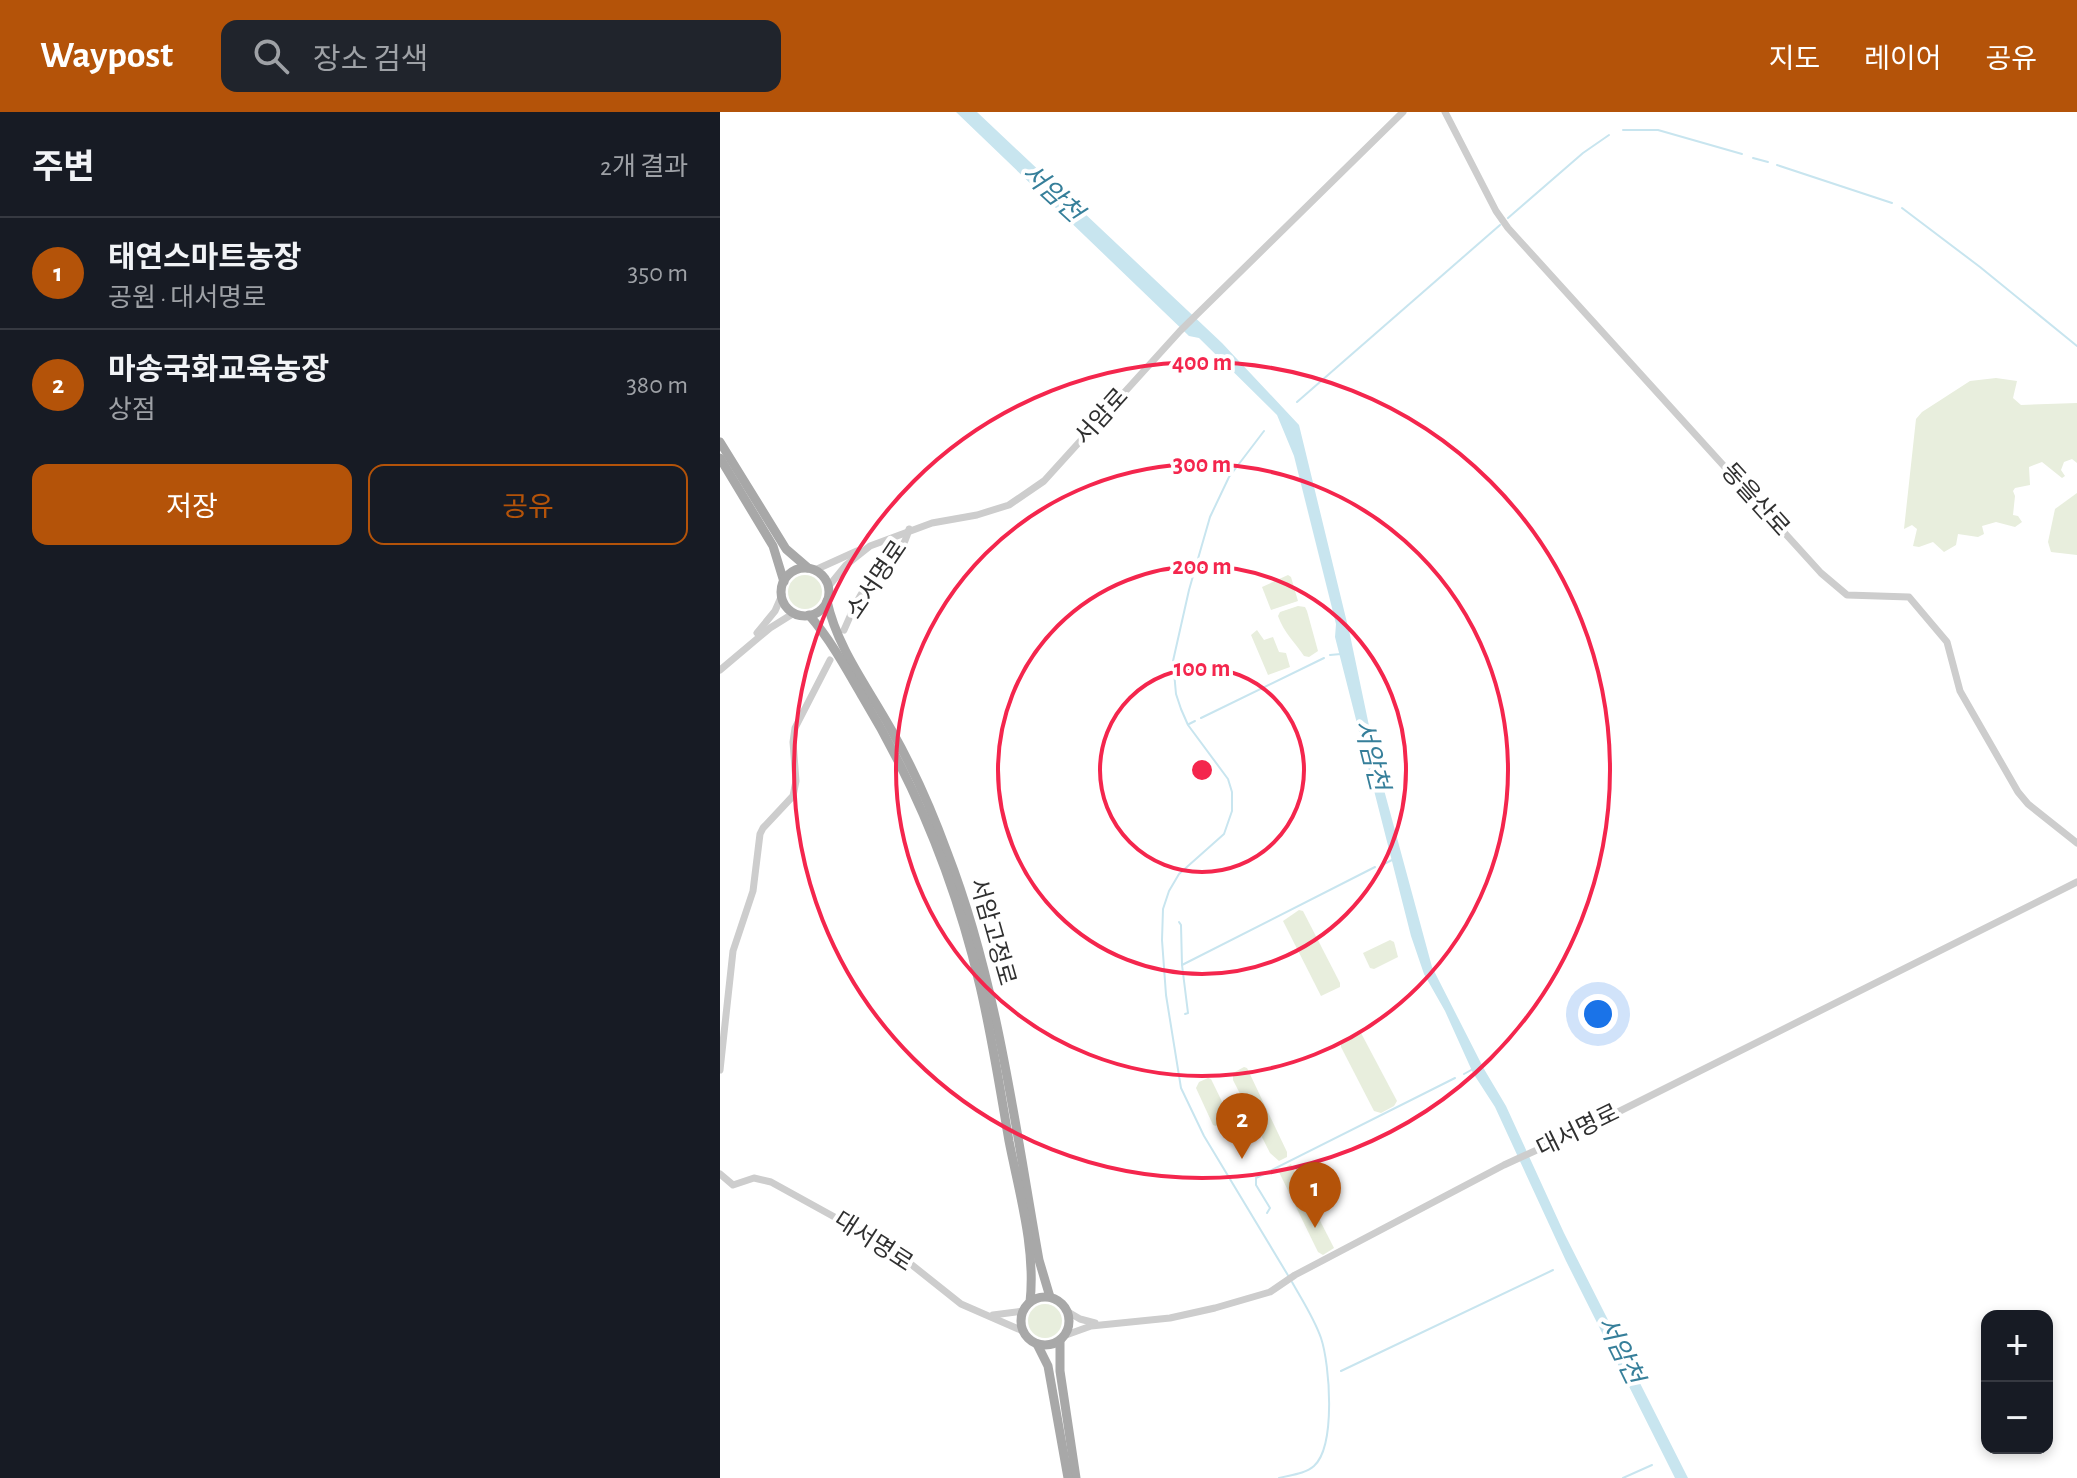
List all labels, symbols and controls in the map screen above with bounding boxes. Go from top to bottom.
search box [221,20,781,92]
icon: search [249,34,293,78]
text: Waypost [40,37,173,75]
text: 장소 검색 [313,45,428,75]
text: 지도 [1769,46,1820,74]
text: 레이어 [1864,46,1941,74]
text: 공유 [1985,46,2037,74]
text: 주변 [32,151,95,185]
text: 2개 결과 [600,154,688,180]
water label: 서암천 [1017,158,1090,229]
text: 태연스마트농장 [108,243,301,273]
text: 1 [53,260,63,286]
text: 350 m [628,260,688,286]
text: 공원 · 대서명로 [108,285,266,311]
text: 400 m [1172,351,1232,375]
text: 마송국화교육농장 [108,355,329,385]
text: 2 [52,372,64,398]
text: 380 m [626,372,688,398]
street label: 서암로 [1070,384,1133,450]
text: 상점 [108,397,156,423]
text: 300 m [1173,453,1231,477]
street label: 동을산로 [1717,458,1794,541]
button: 저장 [32,464,352,545]
button: 공유 [368,464,688,545]
street label: 소서명로 [841,536,912,623]
text: 200 m [1172,555,1232,579]
text: 100 m [1174,657,1230,681]
water label: 서암천 [1350,717,1394,796]
centre of rings [1188,756,1216,784]
street label: 서암고정로 [965,875,1020,988]
your location [1578,994,1618,1034]
pin: 2 [1216,1093,1268,1159]
street label: 대서명로 [1532,1099,1623,1161]
pin: 1 [1289,1162,1341,1228]
street label: 대서명로 [829,1206,918,1276]
map controls [1981,1310,2053,1454]
button: + [1981,1310,2053,1382]
water label: 서암천 [1593,1312,1650,1391]
button: − [1981,1382,2053,1454]

